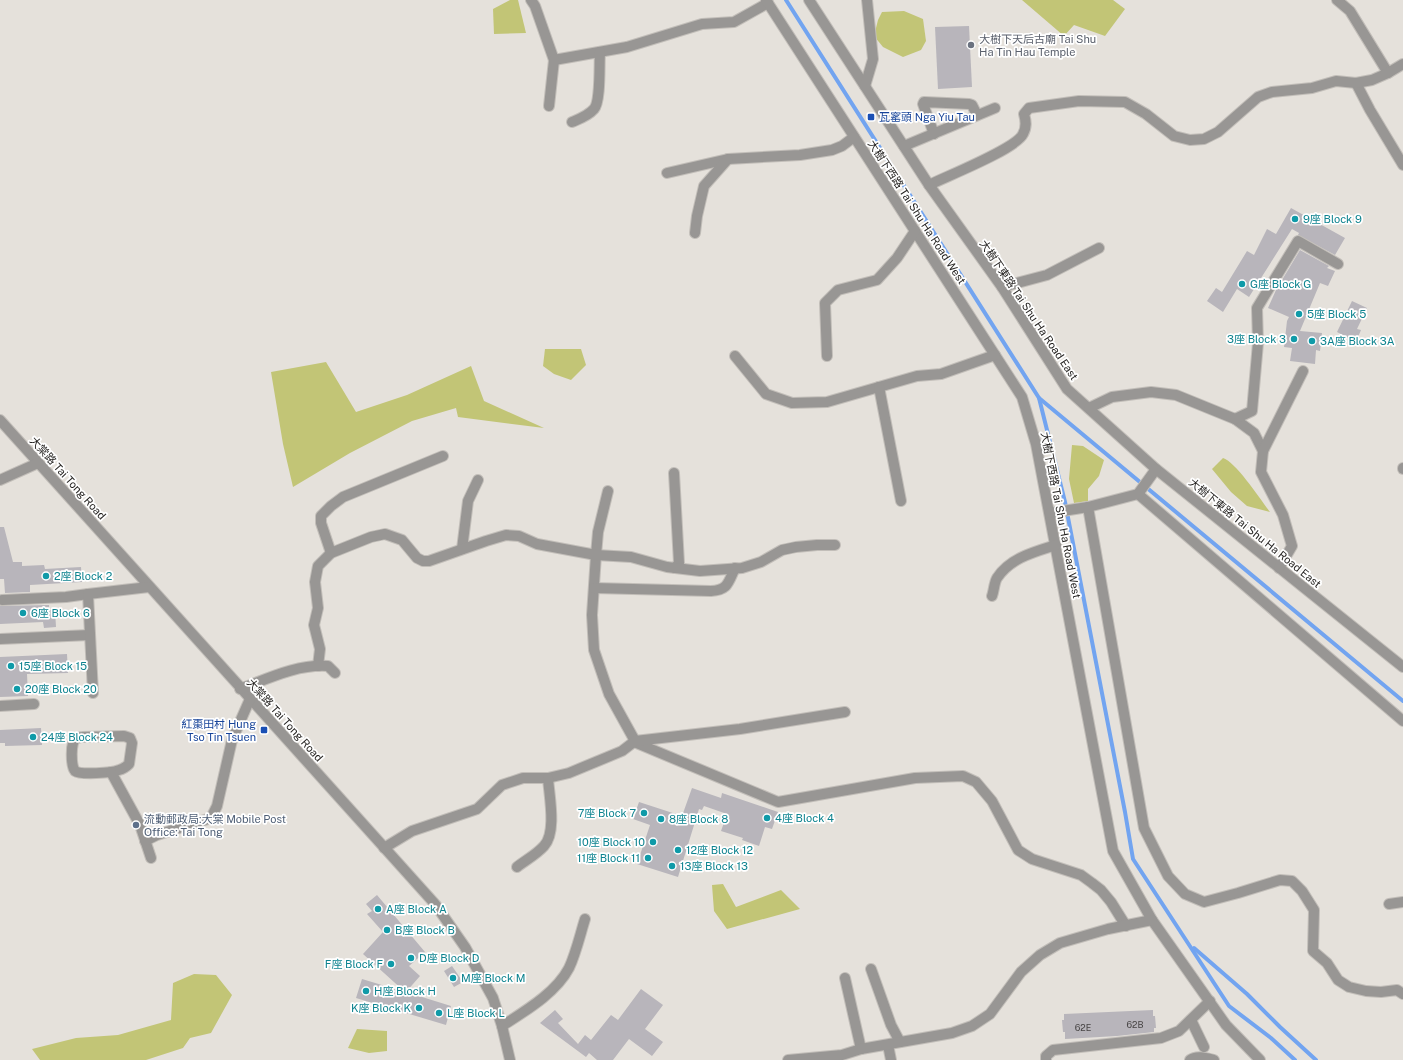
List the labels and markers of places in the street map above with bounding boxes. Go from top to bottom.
place label: 大樹下天后古廟 Tai Shu Ha Tin Hau Temple [979,33,1096,58]
marker: 大樹下天后古廟 Tai Shu Ha Tin Hau Temple [966,40,976,50]
place label: 瓦窰頭 Nga Yiu Tau [879,111,975,123]
marker: 瓦窰頭 Nga Yiu Tau [866,112,876,122]
place label: 9座 Block 9 [1303,213,1362,225]
marker: 9座 Block 9 [1290,214,1300,224]
place label: G座 Block G [1250,278,1311,290]
marker: G座 Block G [1237,279,1247,289]
place label: 5座 Block 5 [1307,308,1366,320]
marker: 5座 Block 5 [1294,309,1304,319]
place label: 3座 Block 3 [1227,333,1286,345]
marker: 3座 Block 3 [1289,334,1299,344]
place label: 3A座 Block 3A [1320,335,1395,347]
marker: 3A座 Block 3A [1307,336,1317,346]
place label: 2座 Block 2 [54,570,113,582]
marker: 2座 Block 2 [41,571,51,581]
place label: 6座 Block 6 [31,607,90,619]
marker: 6座 Block 6 [18,608,28,618]
place label: 15座 Block 15 [19,660,87,672]
marker: 15座 Block 15 [6,661,16,671]
place label: 20座 Block 20 [25,683,97,695]
marker: 20座 Block 20 [12,684,22,694]
place label: 紅棗田村 Hung Tso Tin Tsuen [181,718,256,743]
marker: 紅棗田村 Hung Tso Tin Tsuen [259,725,269,735]
place label: 24座 Block 24 [41,731,113,743]
marker: 24座 Block 24 [28,732,38,742]
place label: 7座 Block 7 [578,807,636,819]
marker: 7座 Block 7 [639,808,649,818]
place label: 4座 Block 4 [775,812,834,824]
place label: 流動郵政局:大棠 Mobile Post Office: Tai Tong [144,813,286,838]
place label: 8座 Block 8 [669,813,728,825]
marker: 4座 Block 4 [762,813,772,823]
marker: 8座 Block 8 [656,814,666,824]
marker: 流動郵政局:大棠 Mobile Post Office: Tai Tong [131,820,141,830]
place label: 10座 Block 10 [578,836,645,848]
marker: 10座 Block 10 [648,837,658,847]
place label: 12座 Block 12 [686,844,754,856]
marker: 12座 Block 12 [673,845,683,855]
place label: 11座 Block 11 [577,852,640,864]
marker: 11座 Block 11 [643,853,653,863]
place label: 13座 Block 13 [680,860,748,872]
marker: 13座 Block 13 [667,861,677,871]
place label: A座 Block A [386,903,447,915]
marker: A座 Block A [373,904,383,914]
place label: B座 Block B [395,924,455,936]
marker: B座 Block B [382,925,392,935]
place label: D座 Block D [419,952,480,964]
marker: D座 Block D [406,953,416,963]
place label: F座 Block F [325,958,383,970]
marker: F座 Block F [386,959,396,969]
place label: M座 Block M [461,972,526,984]
marker: M座 Block M [448,973,458,983]
place label: H座 Block H [374,985,436,997]
marker: H座 Block H [361,986,371,996]
place label: K座 Block K [351,1002,411,1014]
marker: K座 Block K [414,1003,424,1013]
place label: L座 Block L [447,1007,505,1019]
marker: L座 Block L [434,1008,444,1018]

